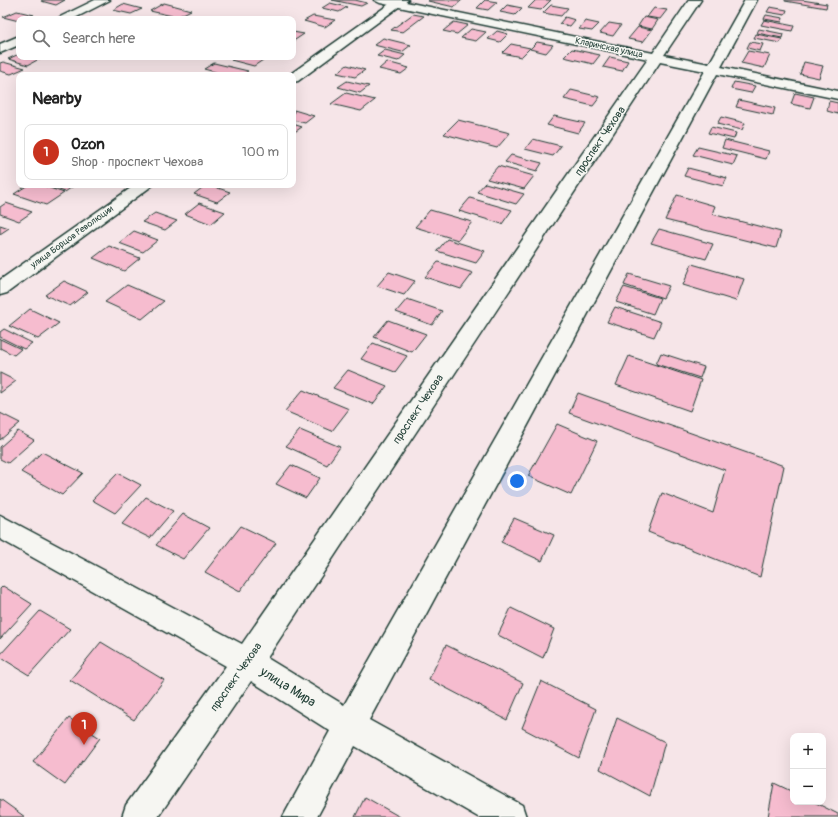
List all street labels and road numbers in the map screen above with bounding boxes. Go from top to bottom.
street label: Кларинская улица [574,35,644,61]
street label: проспект Чехова [572,104,628,178]
street label: улица Борцов Революции [28,203,115,271]
street label: проспект Чехова [390,372,446,446]
street label: проспект Чехова [207,640,265,714]
street label: улица Мира [256,663,319,710]

